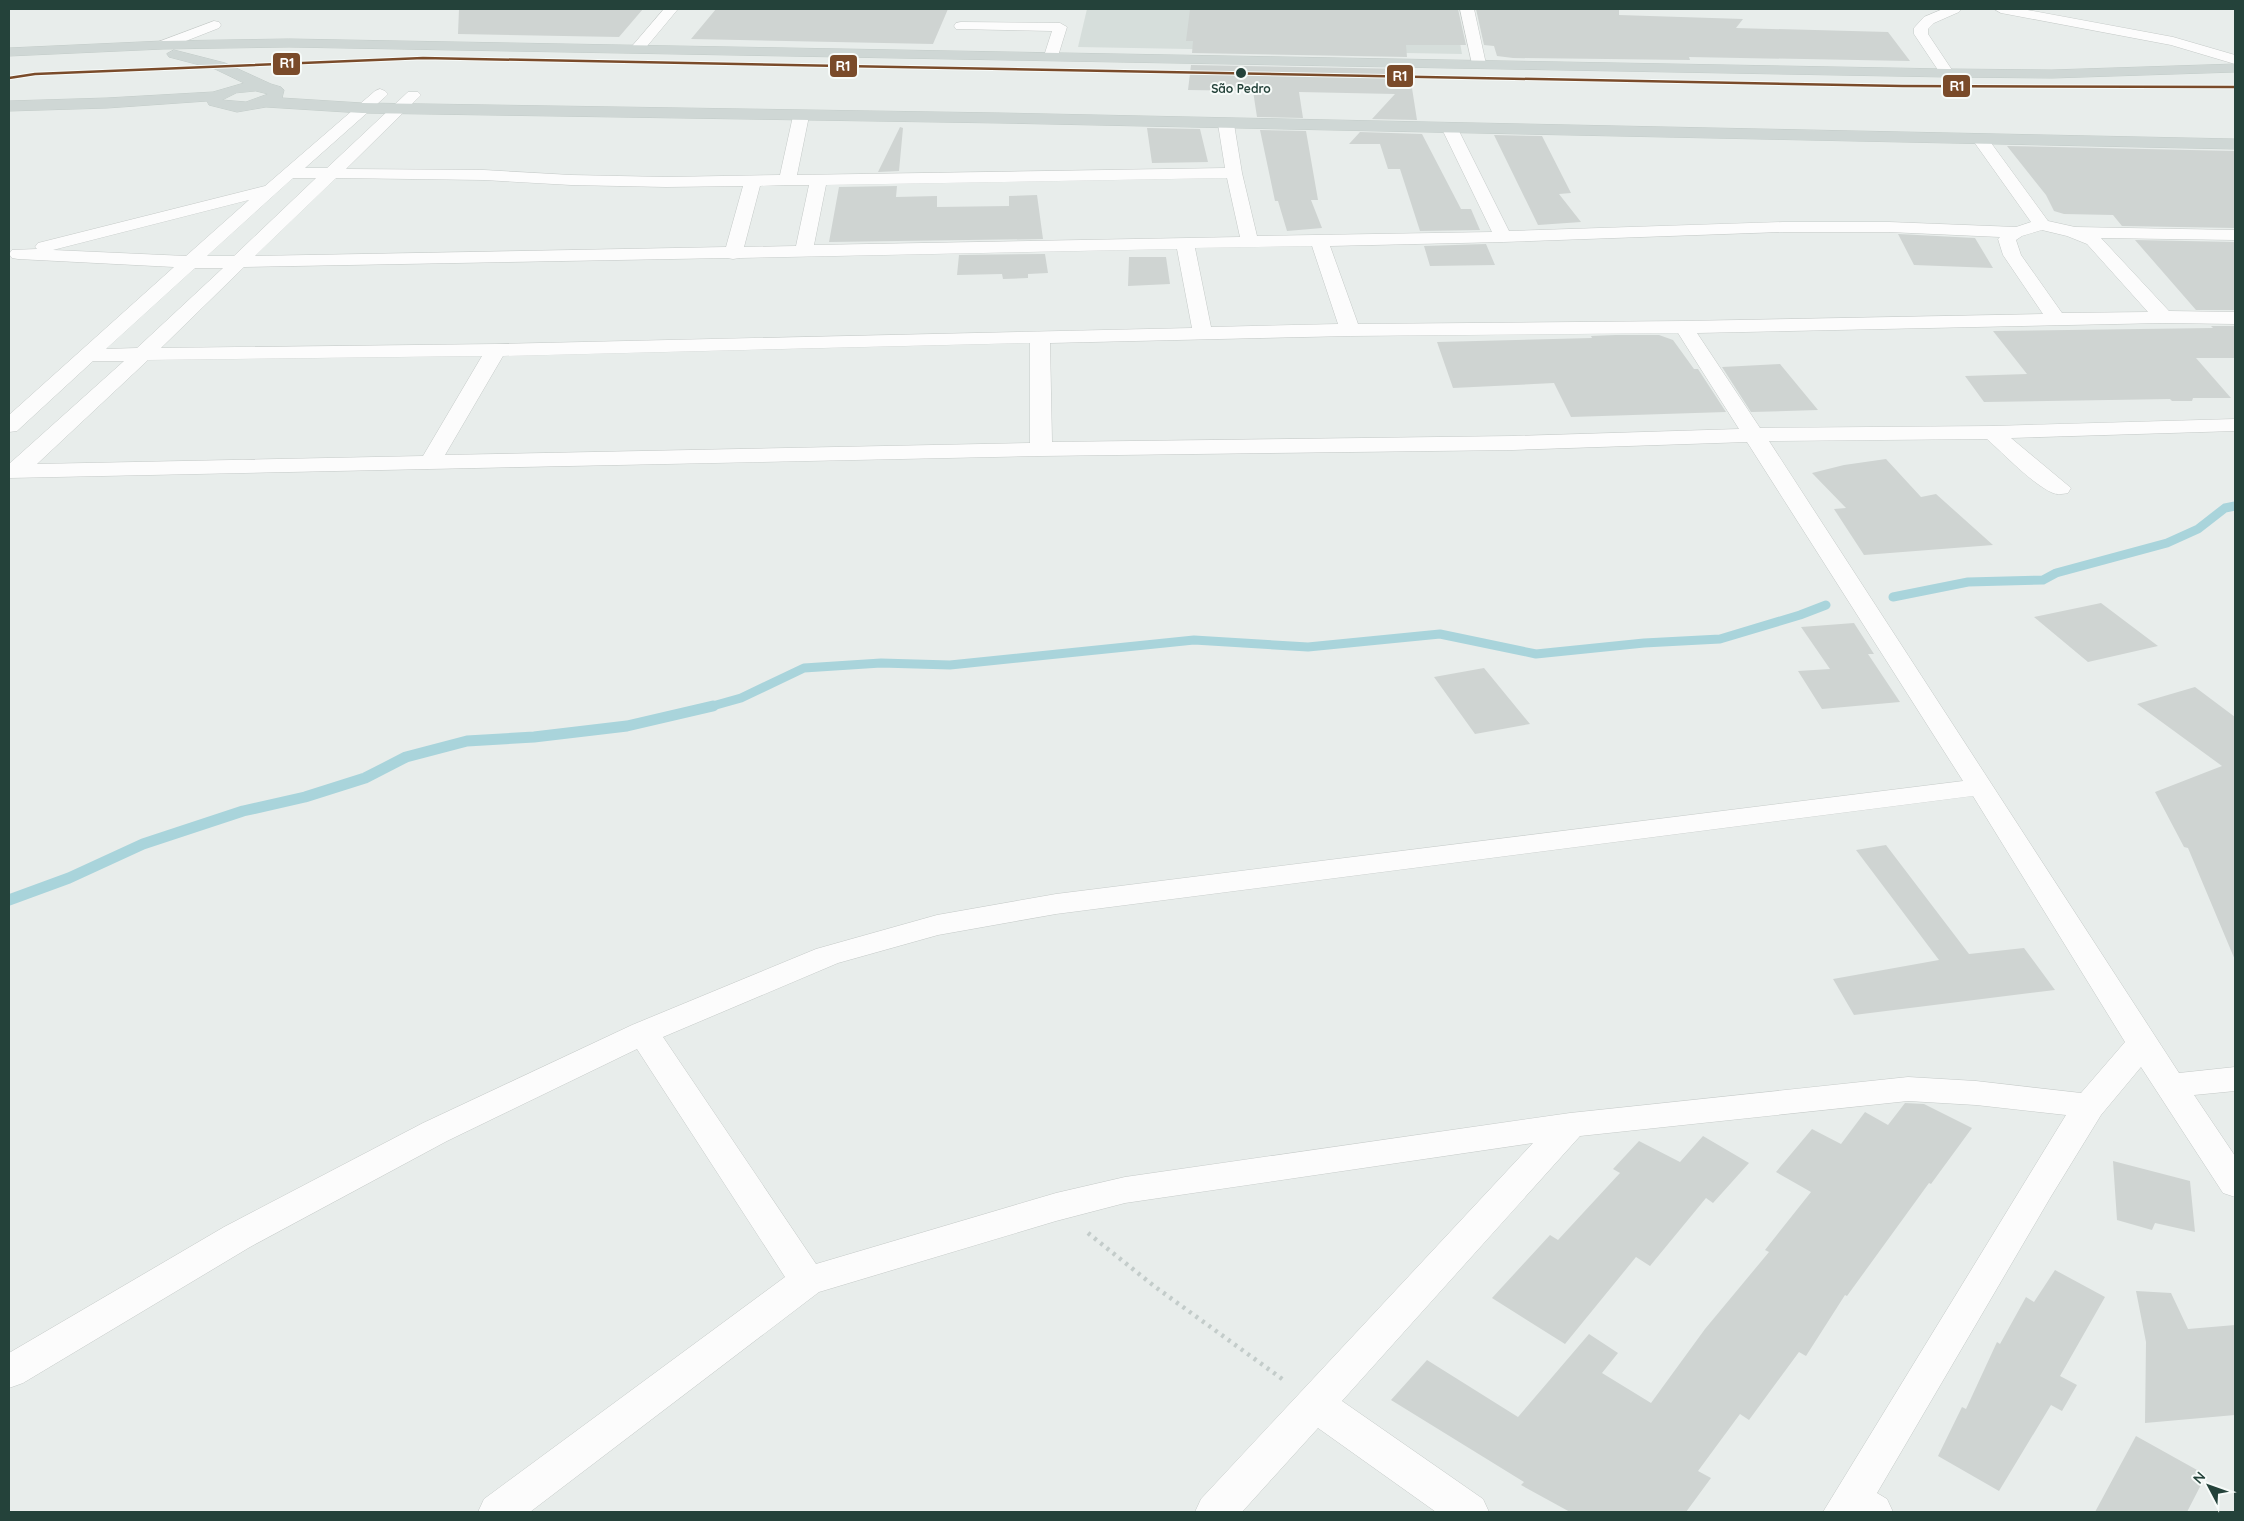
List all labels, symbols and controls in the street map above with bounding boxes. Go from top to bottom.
line badge: R1 [272,52,301,76]
text: R1 [279,54,295,72]
line badge: R1 [829,54,858,78]
text: R1 [835,57,851,75]
line badge: R1 [1386,64,1414,88]
marker: São Pedro [1234,66,1248,80]
text: R1 [1392,67,1408,85]
line badge: R1 [1942,74,1971,98]
text: R1 [1949,77,1965,95]
place label: São Pedro [1211,81,1271,96]
north arrow [2184,1461,2234,1511]
text: N [2189,1468,2209,1487]

